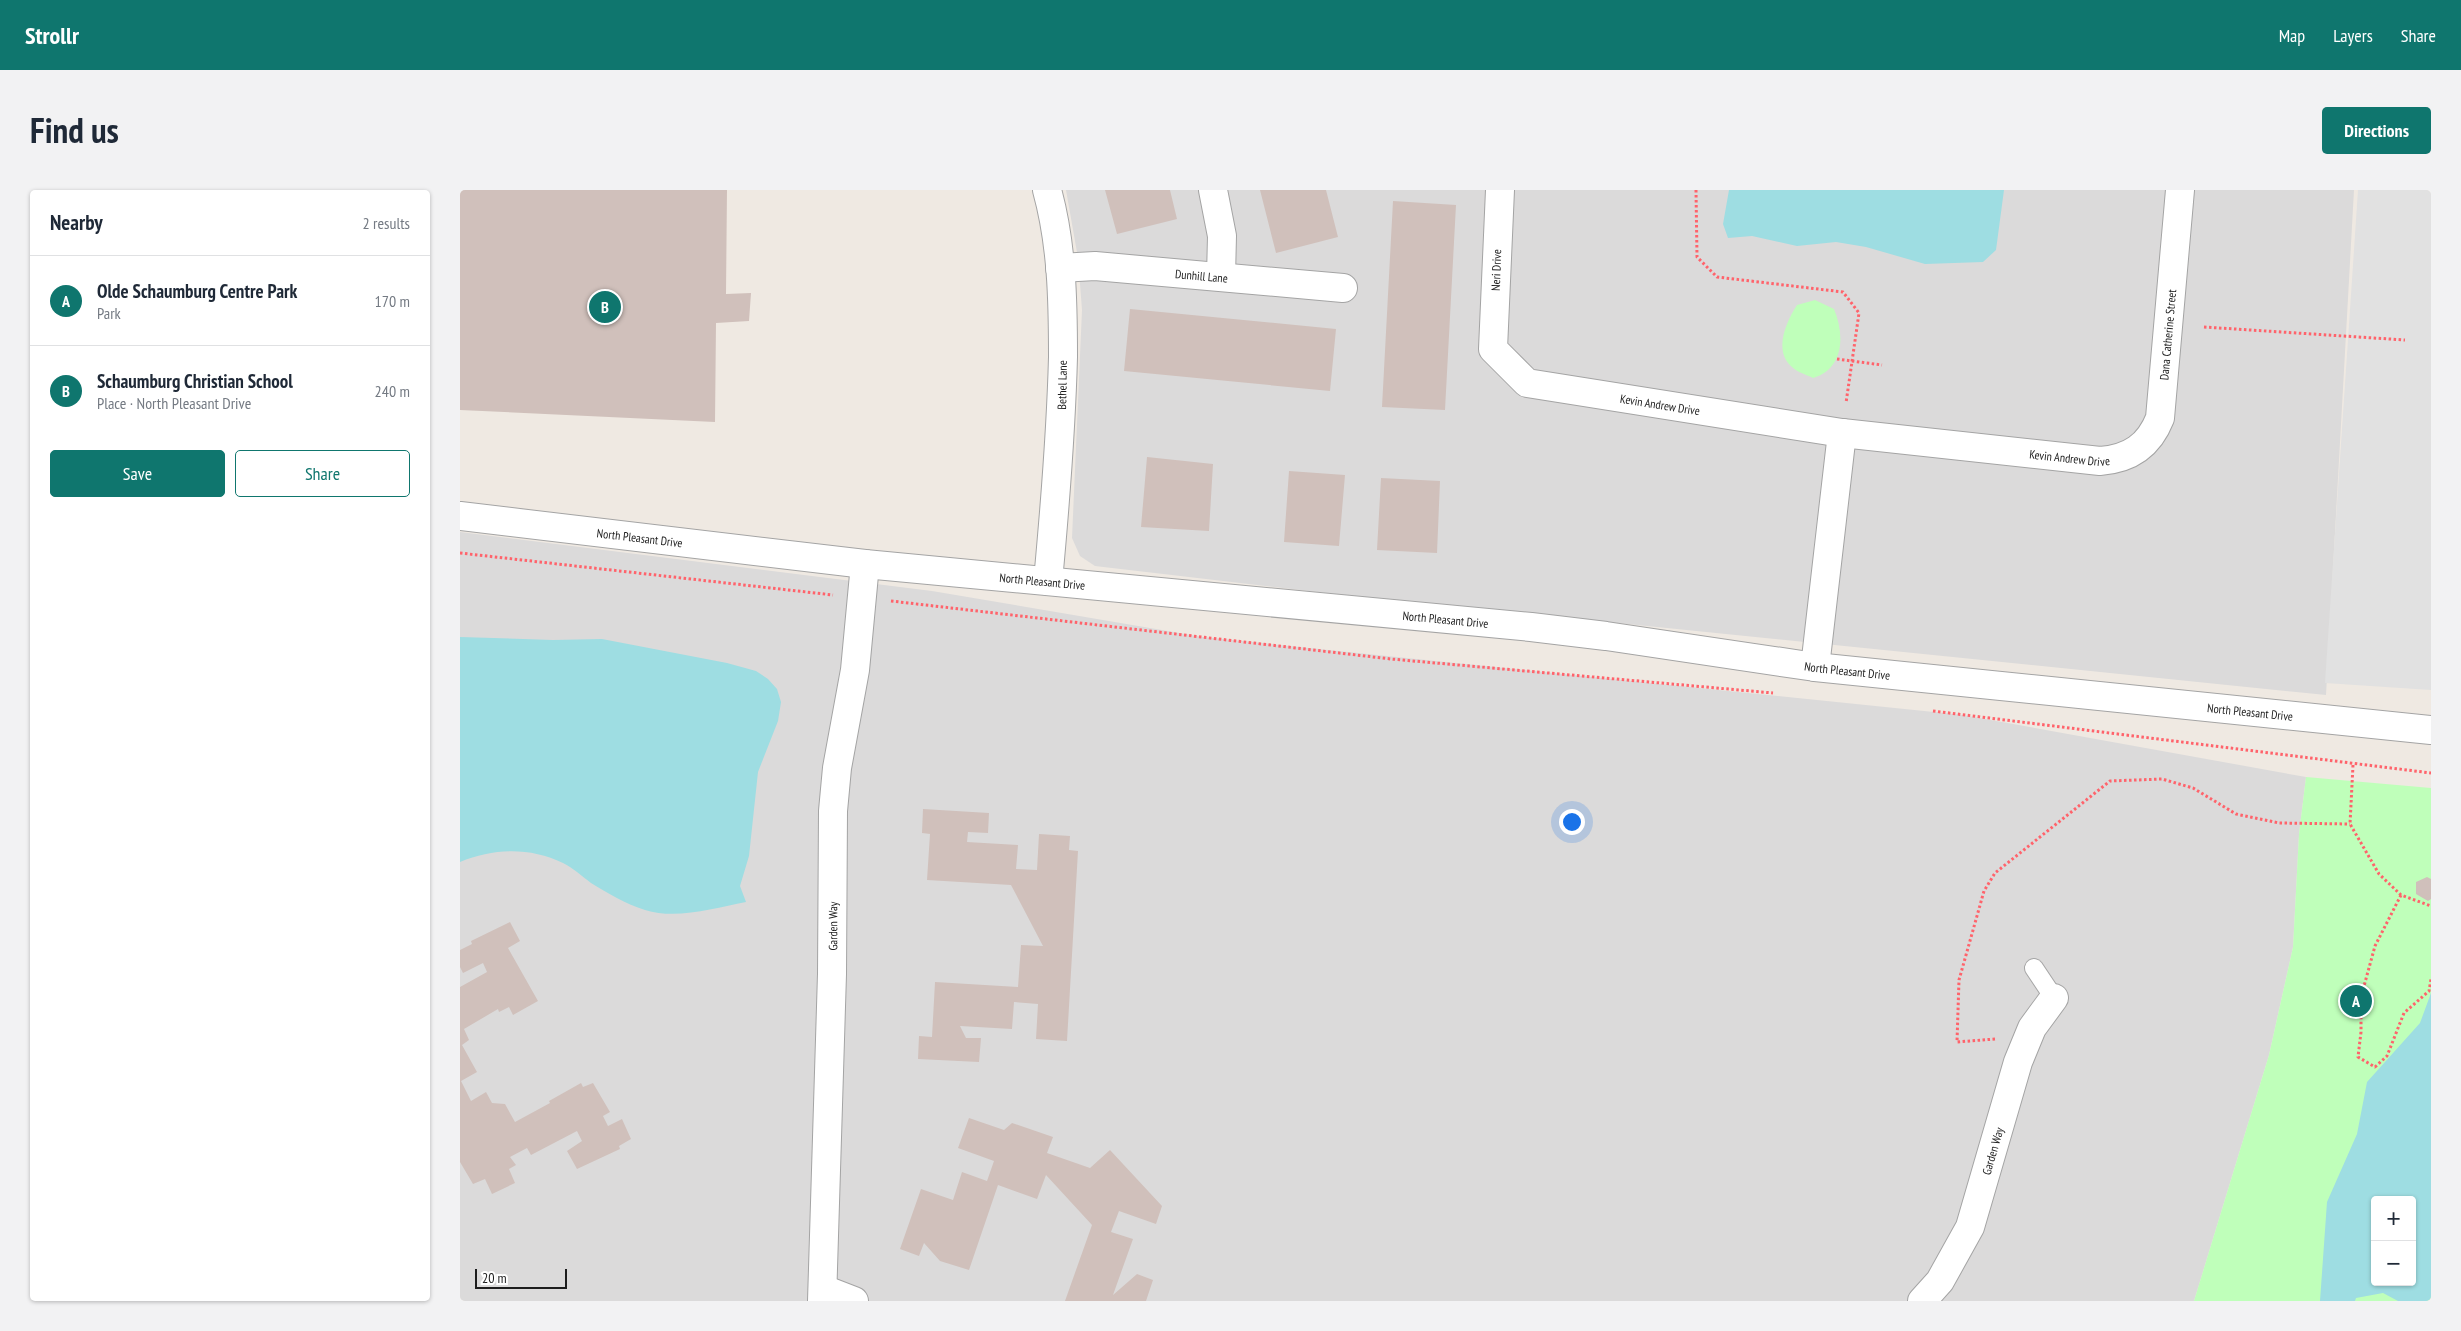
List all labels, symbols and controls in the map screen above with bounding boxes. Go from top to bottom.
text: Strollr [25,20,79,51]
text: Map [2279,24,2305,47]
text: Layers [2333,24,2373,47]
text: Share [2401,24,2436,47]
text: Find us [30,107,119,153]
button: Directions [2322,107,2431,154]
text: Nearby [50,209,103,236]
text: 2 results [363,213,410,233]
street label: Neri Drive [1488,249,1504,291]
street label: Dunhill Lane [1175,266,1228,285]
text: Olde Schaumburg Centre Park [97,279,297,303]
pin: B [589,288,621,326]
street label: Dana Catherine Street [2156,288,2179,381]
text: A [62,291,70,311]
text: 170 m [375,291,410,311]
text: Park [97,303,121,323]
street label: Bethel Lane [1054,360,1070,410]
text: Schaumburg Christian School [97,369,293,393]
text: B [62,381,70,401]
text: 240 m [375,381,410,401]
street label: Kevin Andrew Drive [1619,390,1701,418]
text: Place · North Pleasant Drive [97,393,251,413]
street label: Kevin Andrew Drive [2029,446,2111,468]
button: Save [50,450,225,497]
button: Share [235,450,410,497]
street label: North Pleasant Drive [596,525,683,550]
street label: North Pleasant Drive [999,569,1086,592]
street label: North Pleasant Drive [1402,607,1489,630]
street label: North Pleasant Drive [1803,658,1891,682]
street label: North Pleasant Drive [2206,700,2294,723]
your location [1559,809,1585,835]
street label: Garden Way [825,901,840,951]
pin: A [2340,982,2372,1020]
street label: Garden Way [1978,1125,2006,1176]
map controls [2371,1196,2416,1286]
button: + [2371,1196,2416,1241]
button: − [2371,1241,2416,1286]
scale bar [475,1266,568,1289]
text: 20 m [482,1269,507,1287]

